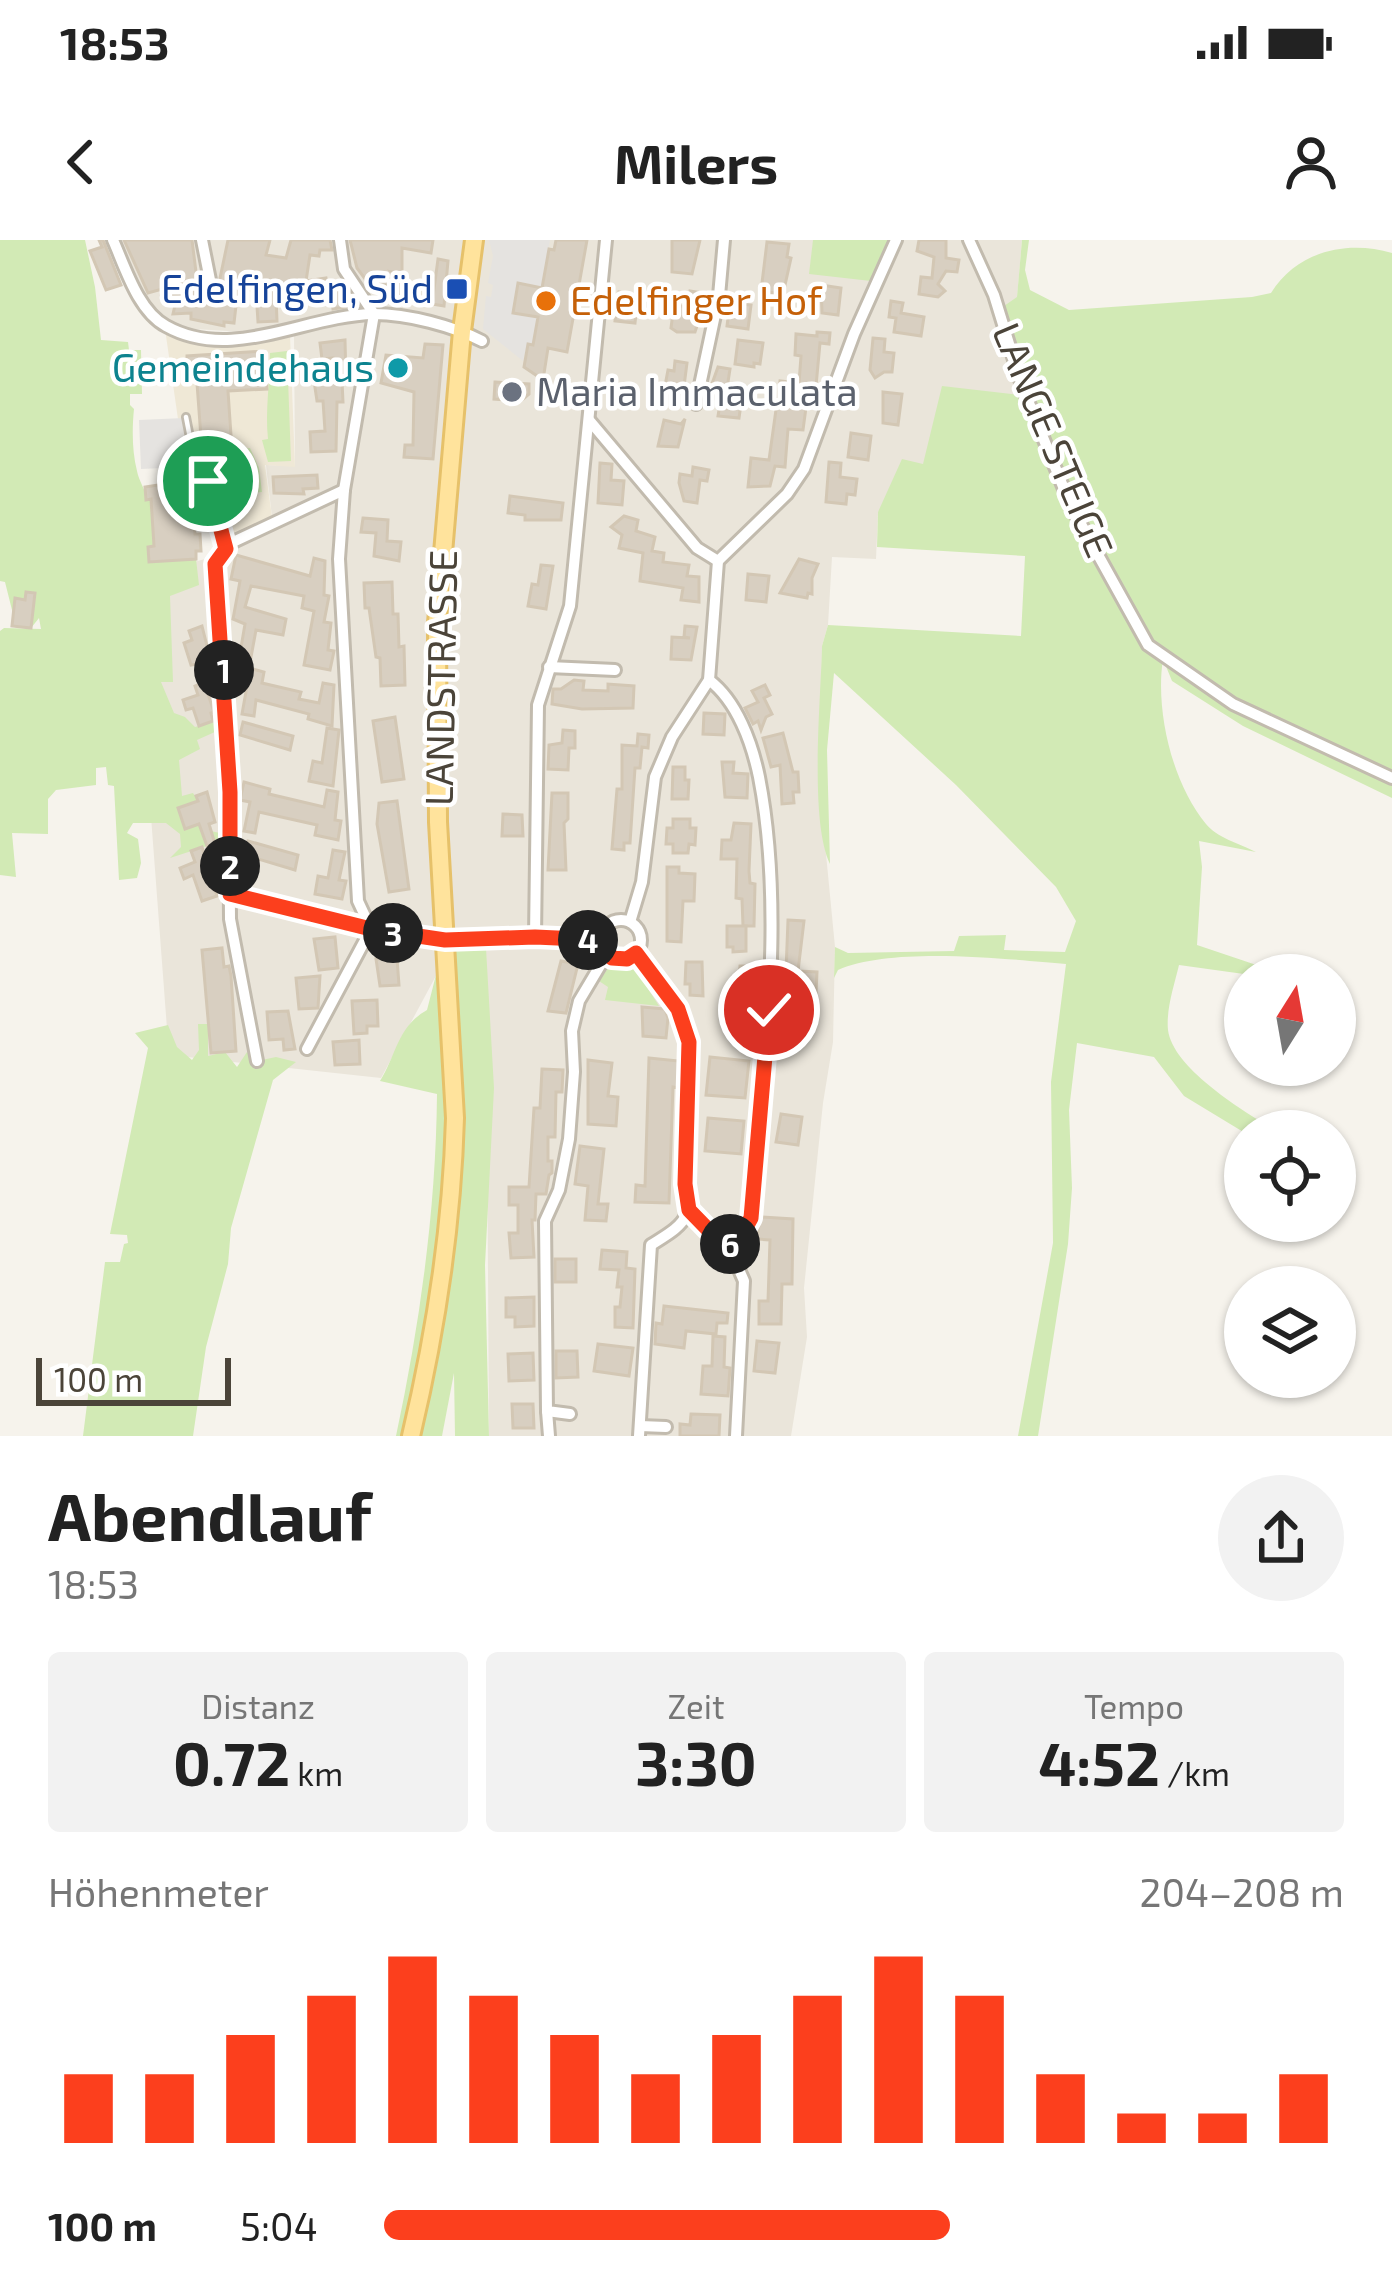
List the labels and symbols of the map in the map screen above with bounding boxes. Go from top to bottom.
place label: Edelfingen, Süd [161,264,433,311]
marker: Edelfingen, Süd [444,276,470,302]
place label: Edelfinger Hof [570,276,823,323]
marker: Edelfinger Hof [533,288,559,314]
street label: LANGE STEIGE [984,315,1125,564]
place label: Gemeindehaus [112,343,374,390]
marker: Gemeindehaus [385,355,411,381]
place label: Maria Immaculata [536,367,858,414]
marker: Maria Immaculata [499,379,525,405]
pin [157,430,259,532]
street label: LANDSTRASSE [414,549,465,806]
pin: 1 [194,640,254,700]
pin: 2 [200,836,260,896]
pin: 3 [363,903,423,963]
pin: 4 [558,910,618,970]
north arrow [1224,954,1356,1086]
pin [718,959,820,1061]
pin: 6 [700,1214,760,1274]
scale bar [36,1352,231,1405]

